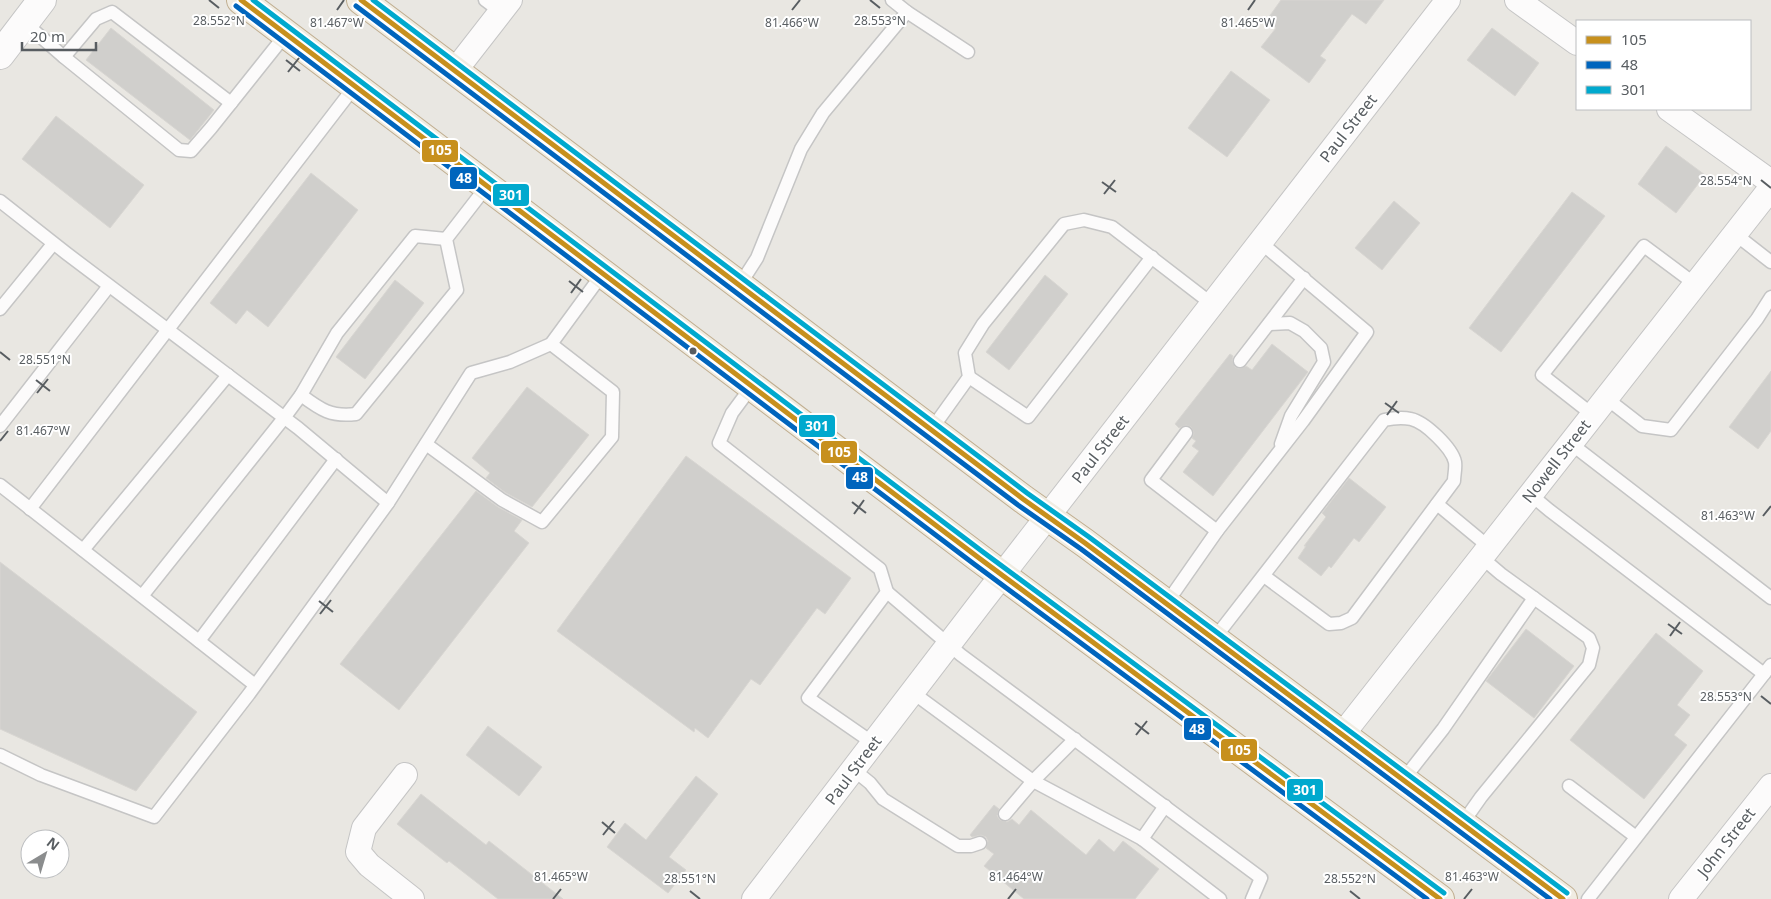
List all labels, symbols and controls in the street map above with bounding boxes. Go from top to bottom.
text: 28.552°N [193,12,245,29]
text: 28.553°N [854,12,906,29]
text: 81.467°W [310,14,364,31]
text: 81.466°W [765,14,819,31]
text: 81.465°W [1221,14,1275,31]
scale bar [22,20,96,52]
legend [1576,20,1751,110]
text: 20 m [30,26,65,46]
text: 105 [1621,29,1647,49]
text: 48 [1621,54,1638,74]
text: 301 [1621,79,1647,99]
street label: Paul Street [1314,89,1382,167]
line badge: 105 [421,139,459,163]
text: 105 [428,140,452,159]
line badge: 48 [449,166,478,190]
text: 48 [456,168,472,187]
text: 28.554°N [1700,172,1752,189]
line badge: 301 [492,183,530,207]
text: 301 [499,185,523,204]
unlabelled marker [688,346,698,356]
text: 28.551°N [19,351,71,368]
street label: Paul Street [1066,410,1134,488]
line badge: 301 [798,414,836,438]
street label: Nowell Street [1516,415,1596,507]
text: 301 [805,416,829,435]
text: 81.467°W [16,422,70,439]
line badge: 105 [820,440,858,464]
text: 105 [827,442,851,461]
line badge: 48 [845,466,874,490]
text: 48 [852,467,868,486]
text: 81.463°W [1701,507,1755,524]
text: 28.553°N [1700,688,1752,705]
line badge: 48 [1183,717,1212,741]
text: 48 [1189,719,1205,738]
street label: Paul Street [820,731,886,809]
line badge: 105 [1220,738,1258,762]
text: 105 [1227,740,1251,759]
line badge: 301 [1286,778,1324,802]
text: 301 [1293,780,1317,799]
street label: John Street [1691,802,1760,883]
north arrow [20,829,70,879]
text: N [43,832,64,854]
text: 81.465°W [534,868,588,885]
text: 81.464°W [989,868,1043,885]
text: 81.463°W [1445,868,1499,885]
text: 28.551°N [664,870,716,887]
text: 28.552°N [1324,870,1376,887]

